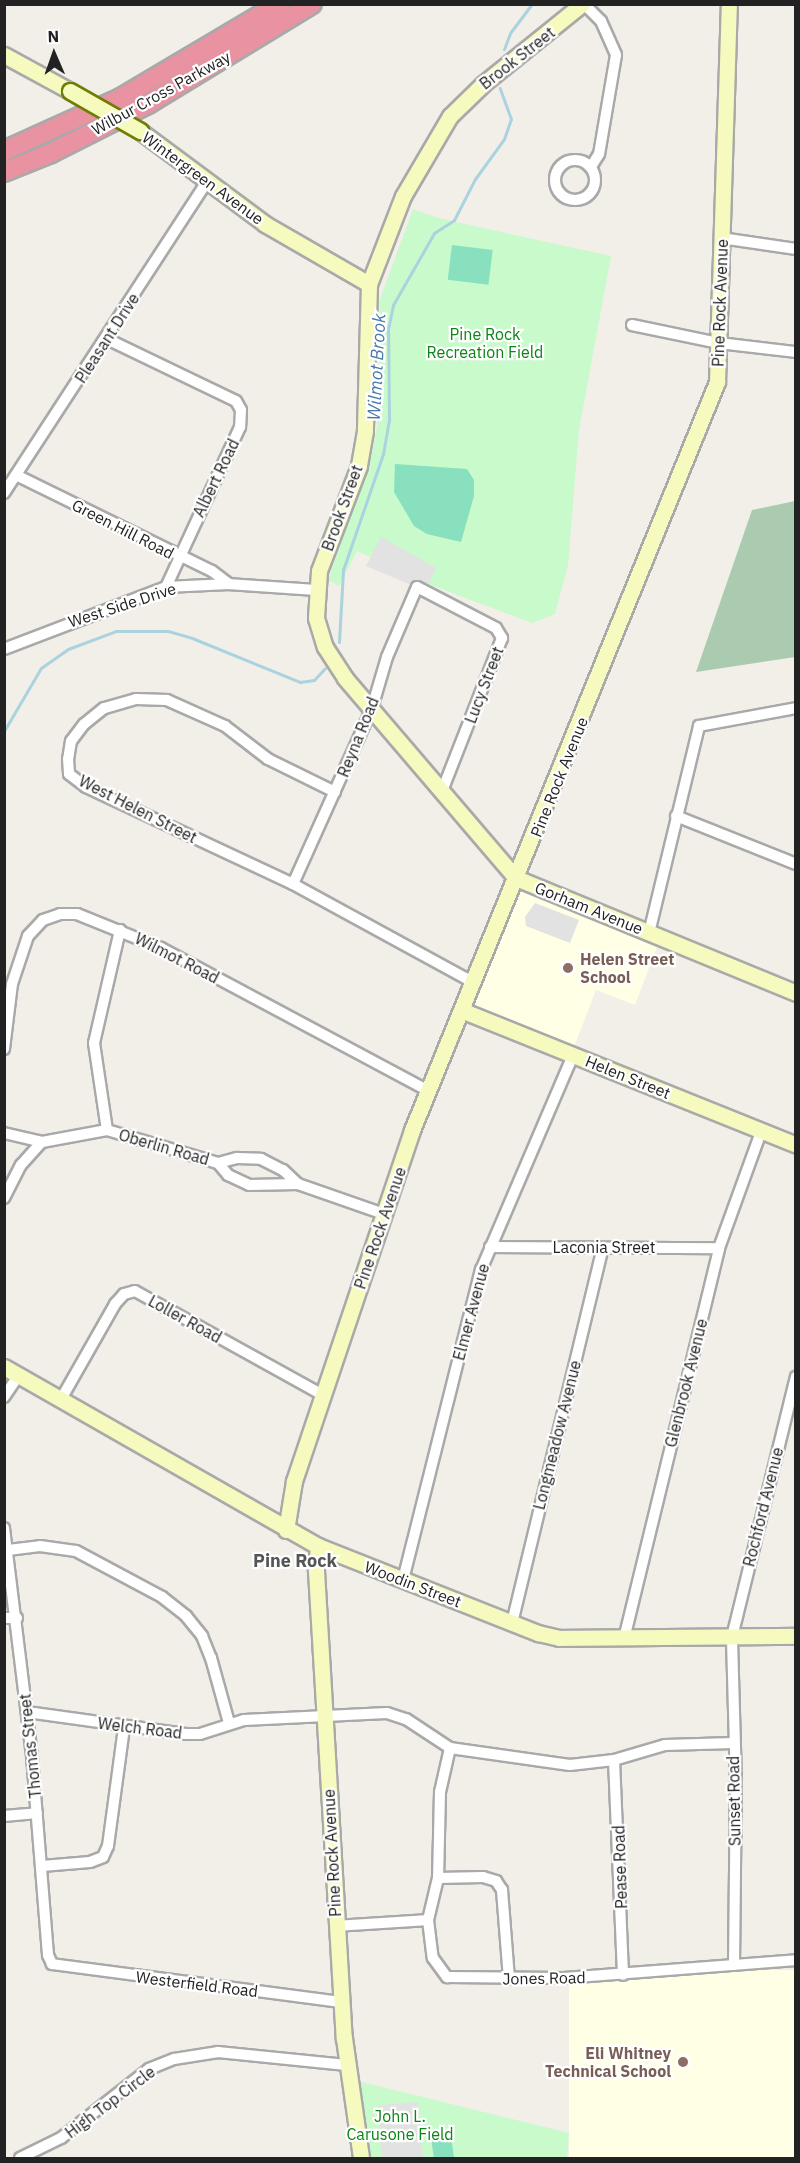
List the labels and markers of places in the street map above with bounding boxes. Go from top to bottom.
place label: Helen Street School [580,949,674,987]
marker: Helen Street School [561,961,575,975]
place label: Eli Whitney Technical School [545,2043,671,2081]
marker: Eli Whitney Technical School [676,2055,690,2069]

